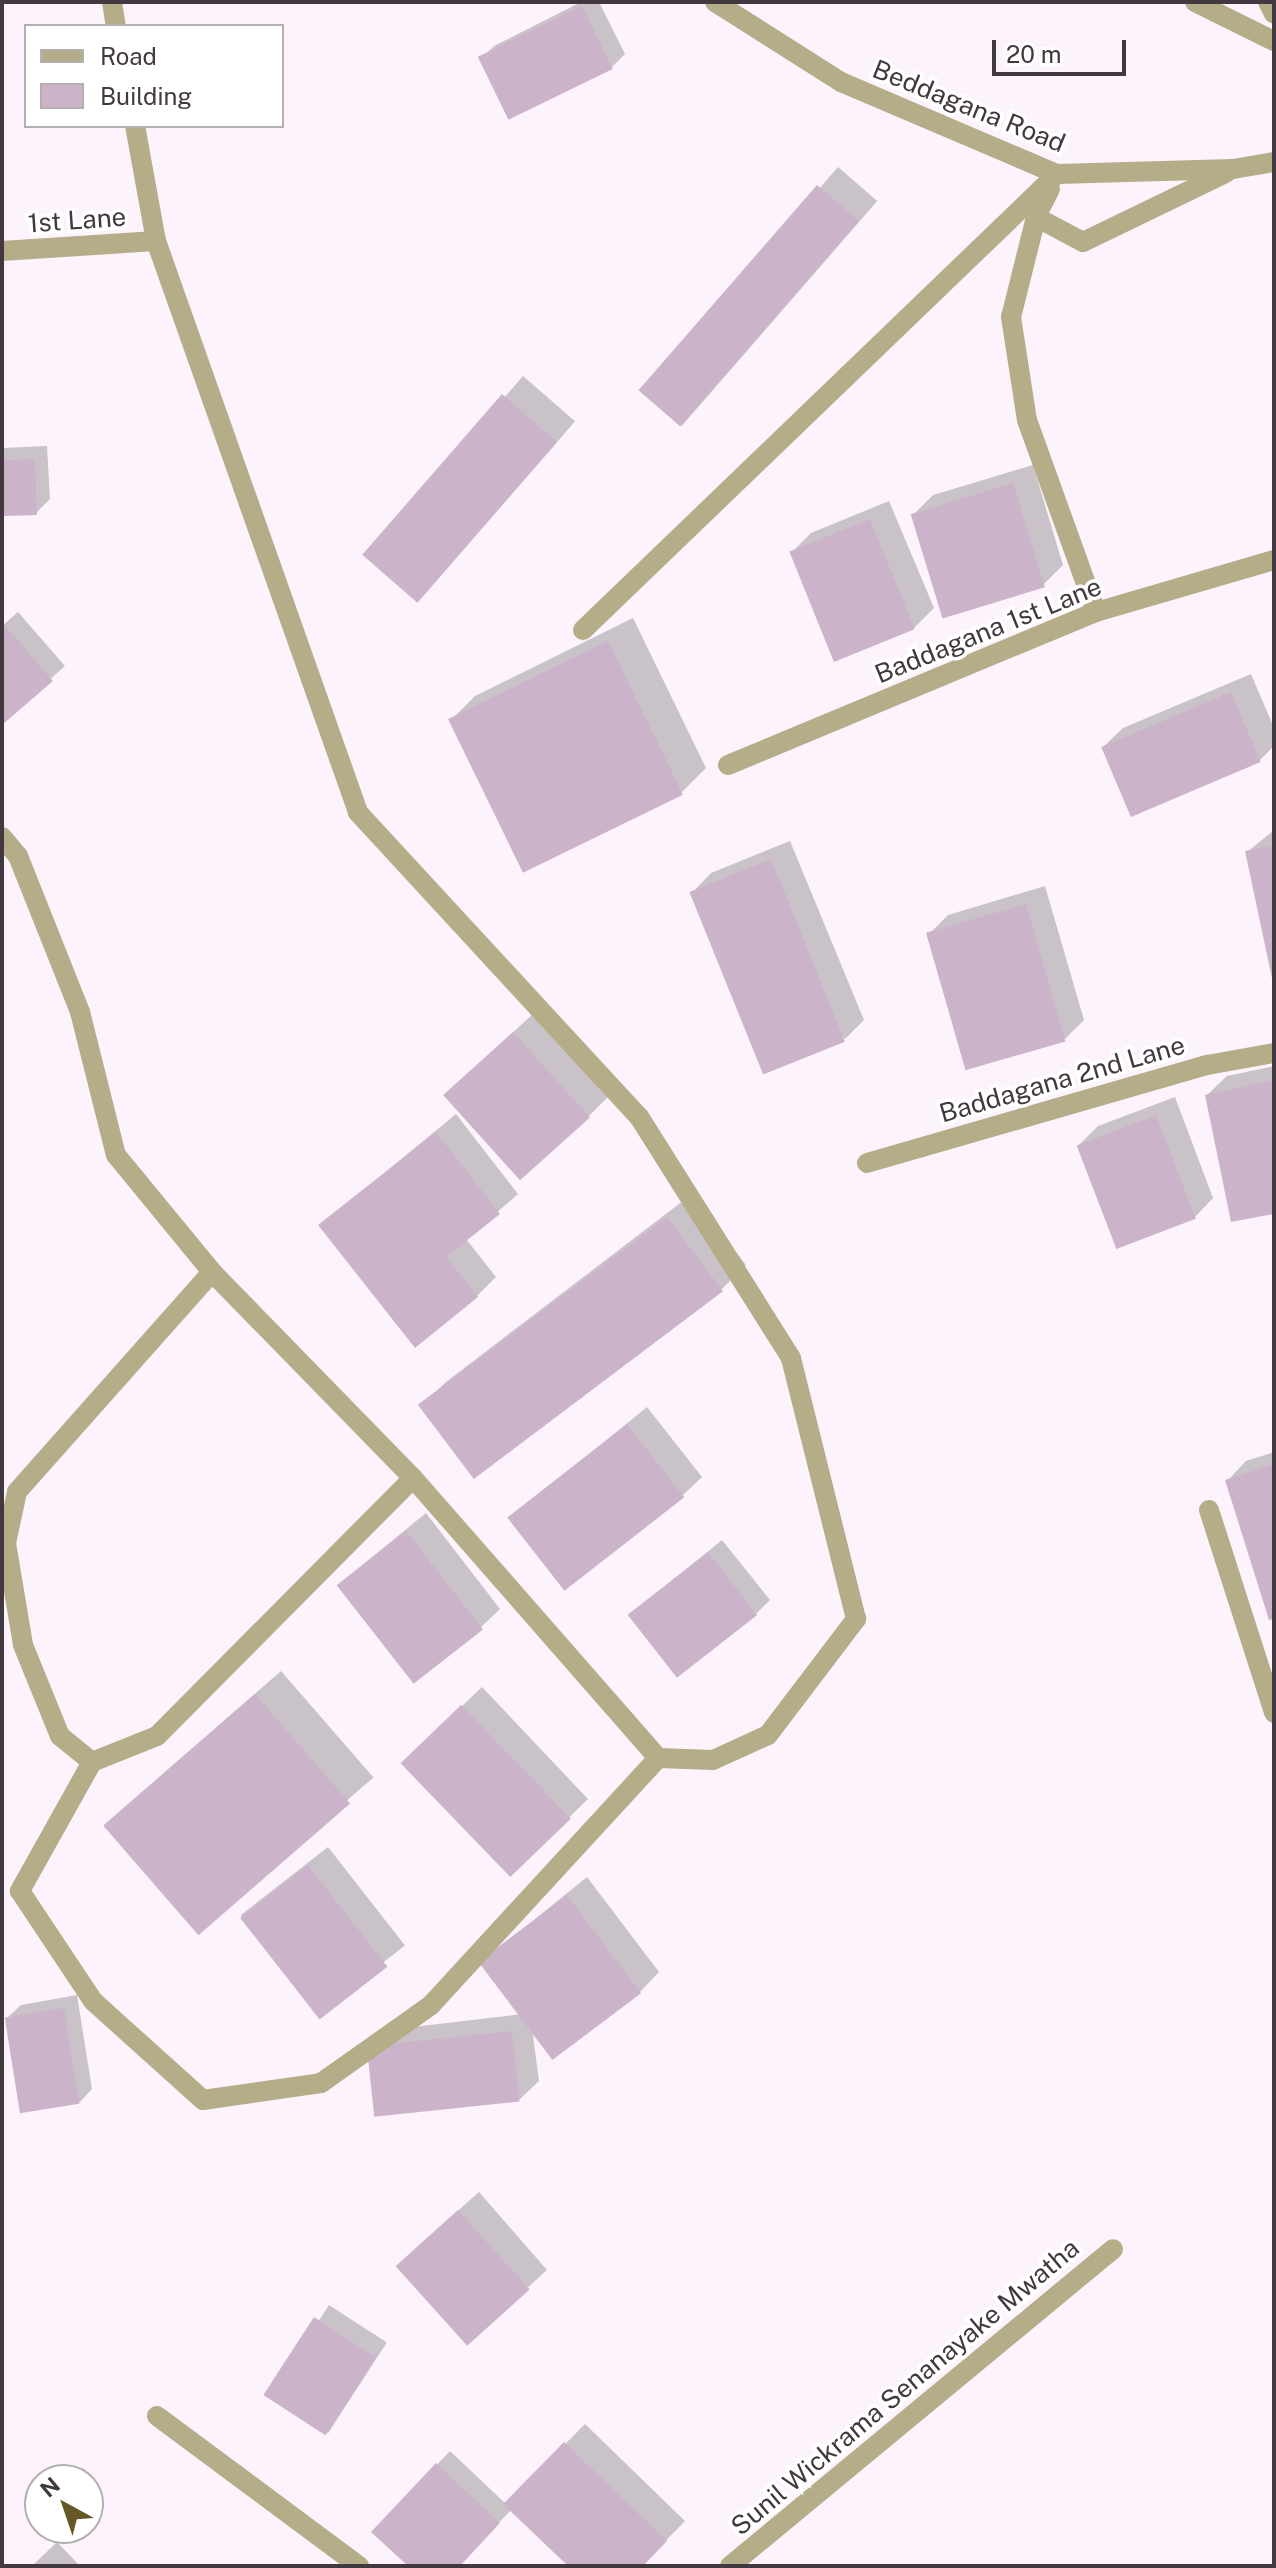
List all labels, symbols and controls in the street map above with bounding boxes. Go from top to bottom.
legend [24,24,284,128]
scale bar [996,24,1130,74]
text: 20 m [1006,40,1062,68]
text: Road [100,42,157,70]
street label: Beddagana Road [868,53,1070,159]
text: Building [100,82,192,110]
street label: 1st Lane [27,201,127,239]
street label: Baddagana 1st Lane [870,570,1106,690]
street label: Baddagana 2nd Lane [936,1029,1188,1129]
street label: Sunil Wickrama Senanayake Mwatha [724,2232,1086,2542]
north arrow [24,2464,104,2544]
text: N [35,2472,65,2503]

